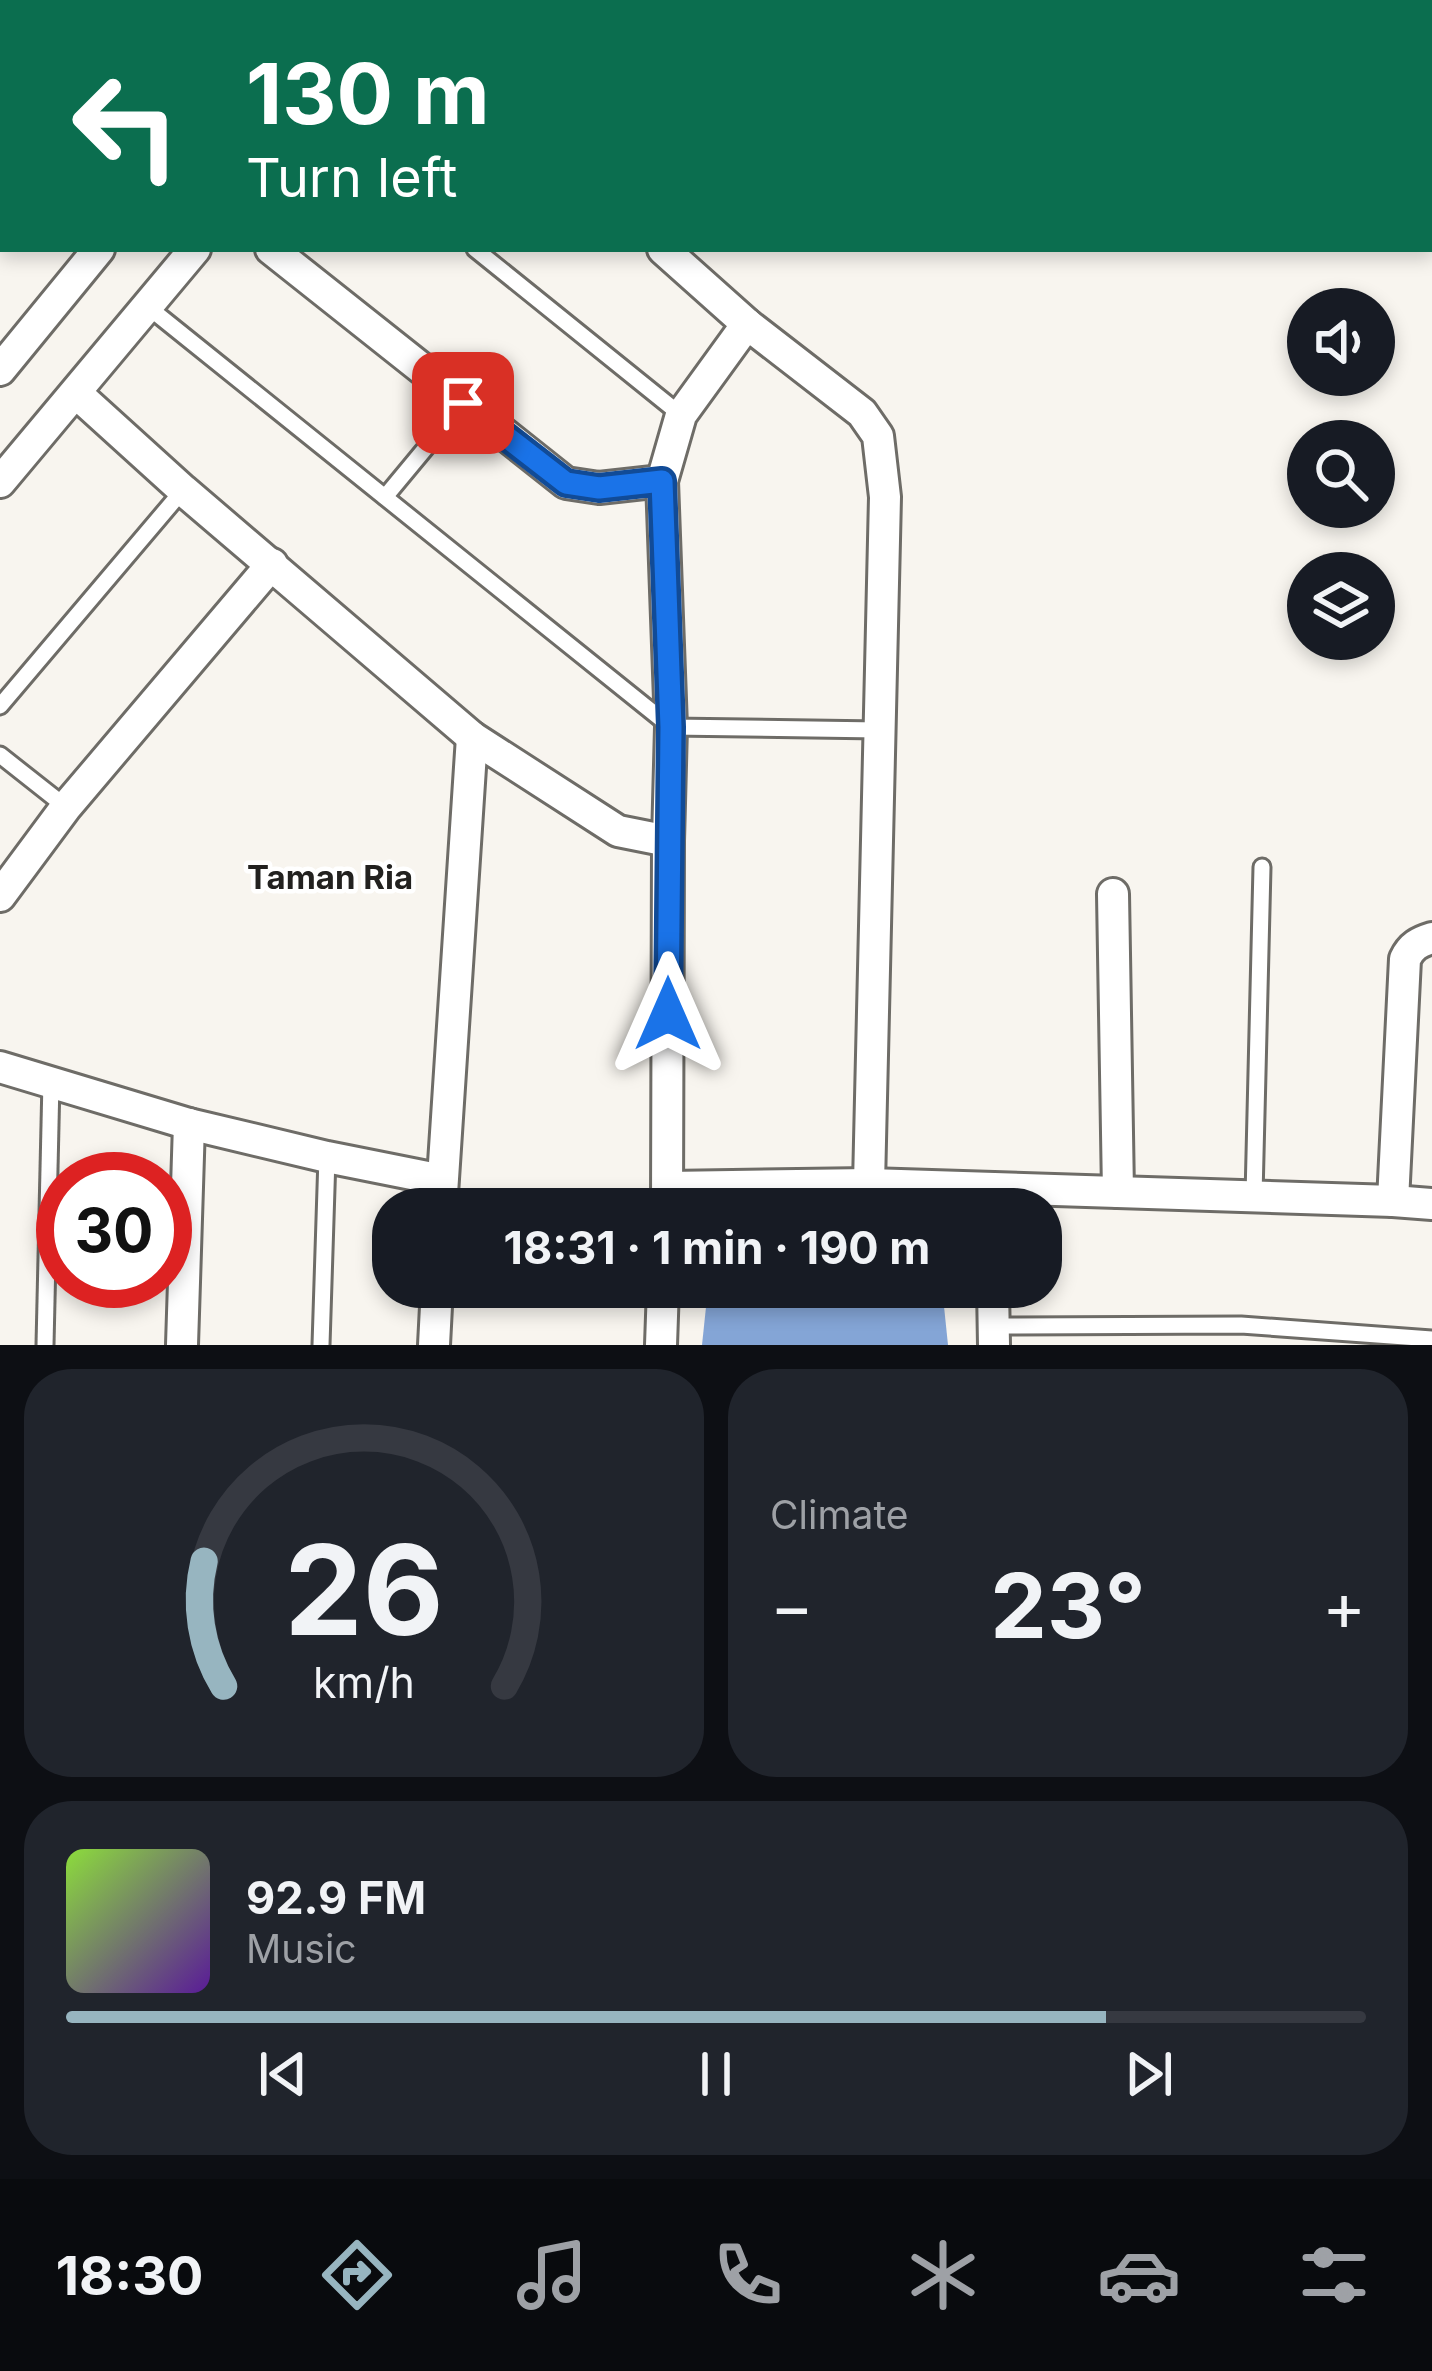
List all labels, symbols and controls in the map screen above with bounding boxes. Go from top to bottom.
text: 130 m [246,43,490,144]
icon: left [48,48,204,204]
text: Turn left [246,145,457,210]
map controls [1287,288,1395,660]
button: sound [1287,288,1395,396]
pin [412,352,514,454]
icon: arrive [430,370,496,436]
button: search [1287,420,1395,528]
button: layers [1287,552,1395,660]
district label: Taman Ria [247,857,413,897]
position arrow [605,951,731,1077]
speed limit sign: 30 [36,1152,192,1308]
text: 18:31 · 1 min · 190 m [504,1220,930,1275]
text: Climate [770,1491,909,1538]
text: 26 [284,1514,444,1665]
text: 23° [990,1551,1146,1660]
text: − [770,1566,814,1646]
text: + [1322,1566,1366,1646]
text: km/h [313,1656,415,1708]
text: 92.9 FM [246,1870,426,1925]
text: Music [246,1925,357,1972]
icon: previous [250,2041,316,2107]
icon: pause [683,2041,749,2107]
icon: next [1116,2041,1182,2107]
icon: directions [315,2233,399,2317]
icon: music [510,2233,594,2317]
icon: phone [706,2233,790,2317]
icon: climate [901,2233,985,2317]
icon: car [1097,2233,1181,2317]
icon: filters [1292,2233,1376,2317]
text: 18:30 [56,2243,203,2308]

